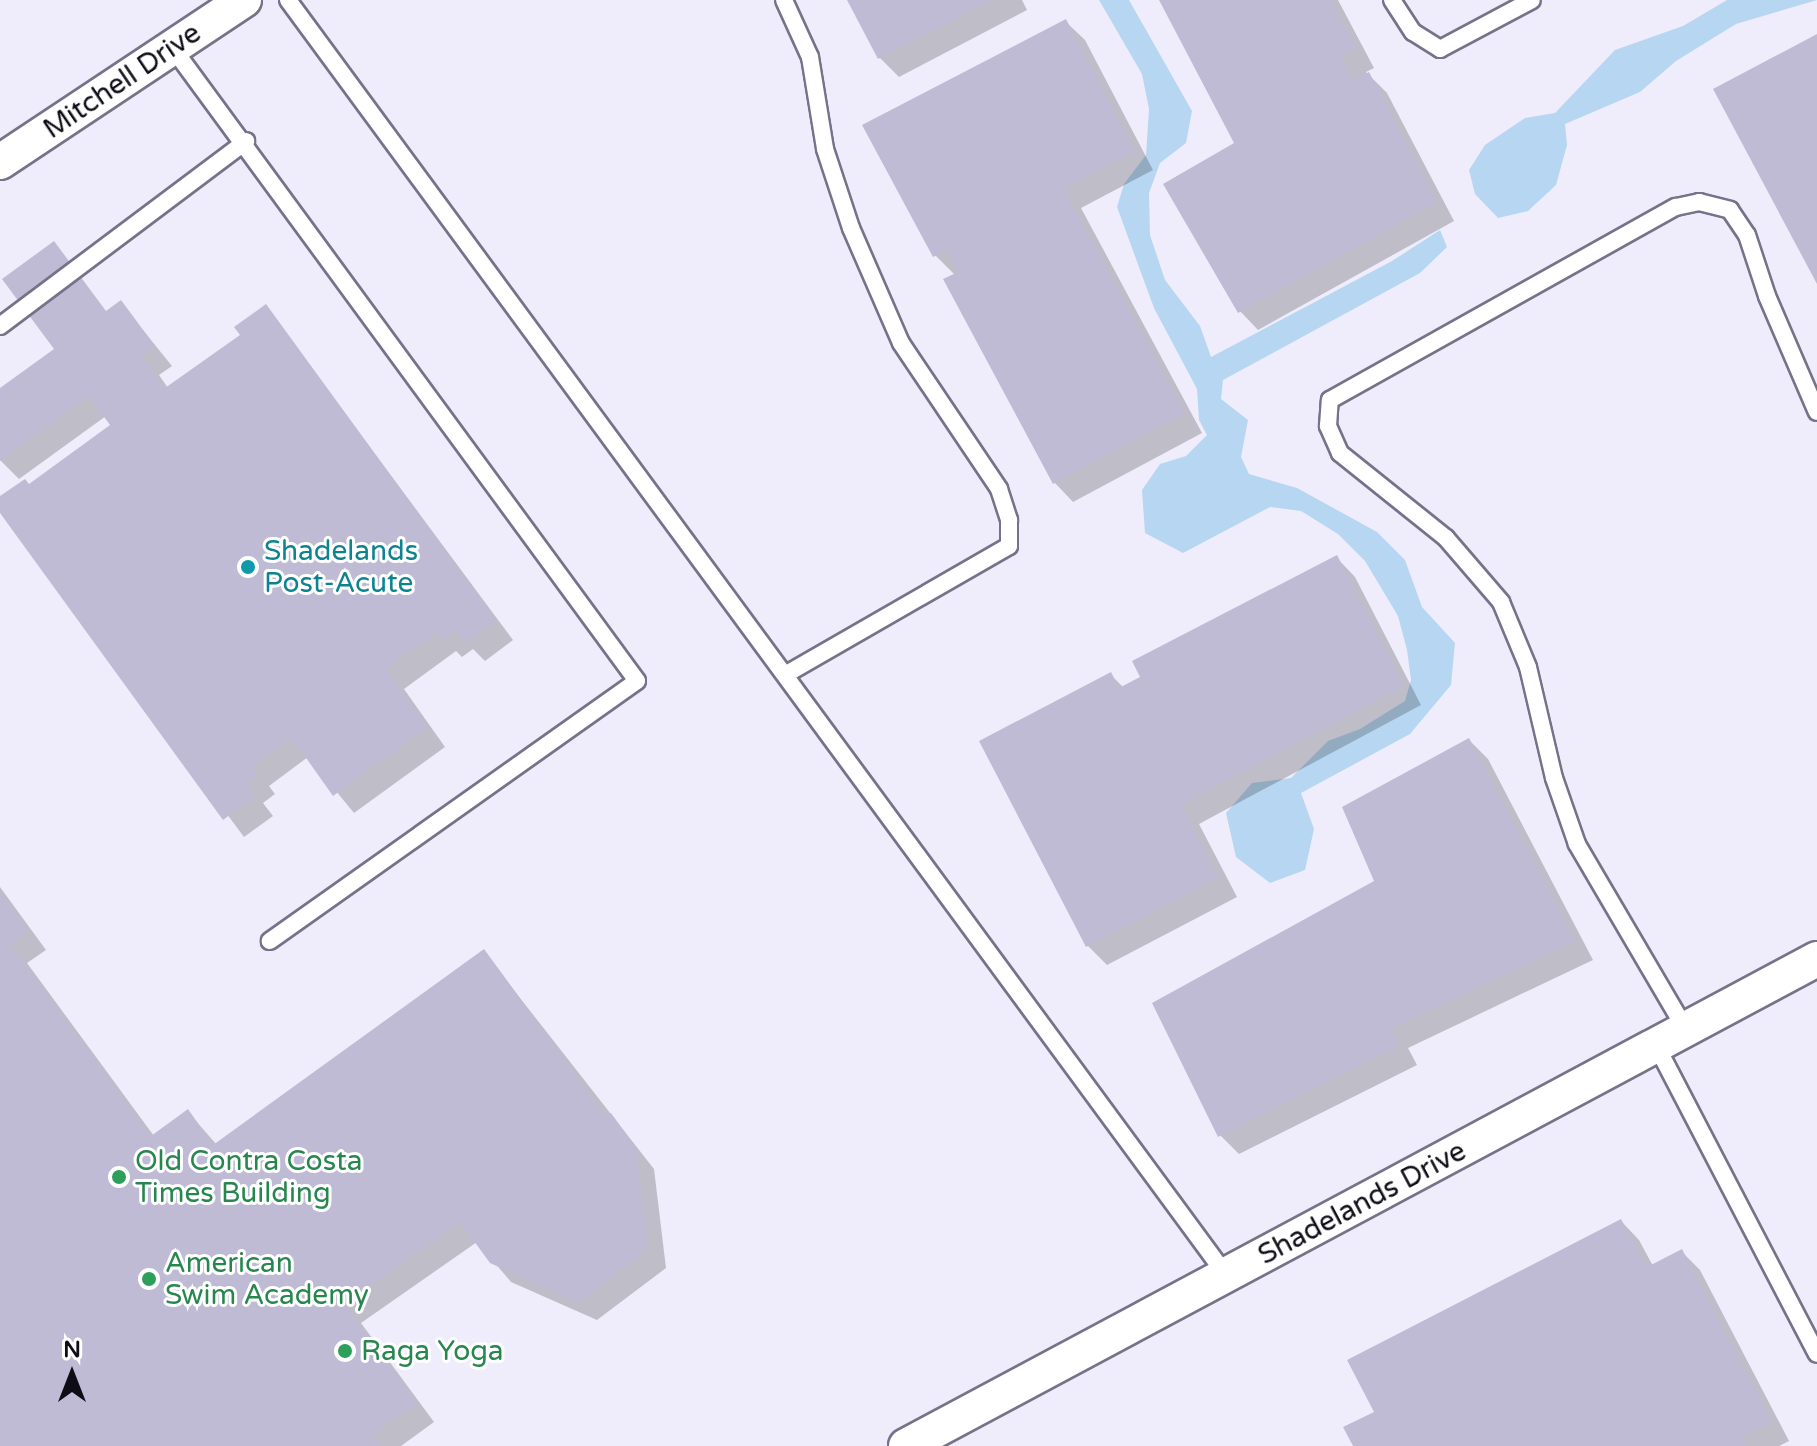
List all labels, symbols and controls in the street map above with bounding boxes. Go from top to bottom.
street label: Mitchell Drive [37,16,207,146]
place label: Shadelands Post-Acute [264,534,418,600]
marker: Shadelands Post-Acute [239,558,257,576]
street label: Shadelands Drive [1252,1134,1472,1272]
place label: Old Contra Costa Times Building [135,1144,362,1210]
marker: Old Contra Costa Times Building [110,1168,128,1186]
place label: American Swim Academy [165,1246,369,1312]
marker: American Swim Academy [140,1270,158,1288]
north arrow [32,1334,112,1414]
place label: Raga Yoga [361,1334,504,1368]
text: N [63,1337,81,1363]
marker: Raga Yoga [336,1342,354,1360]

